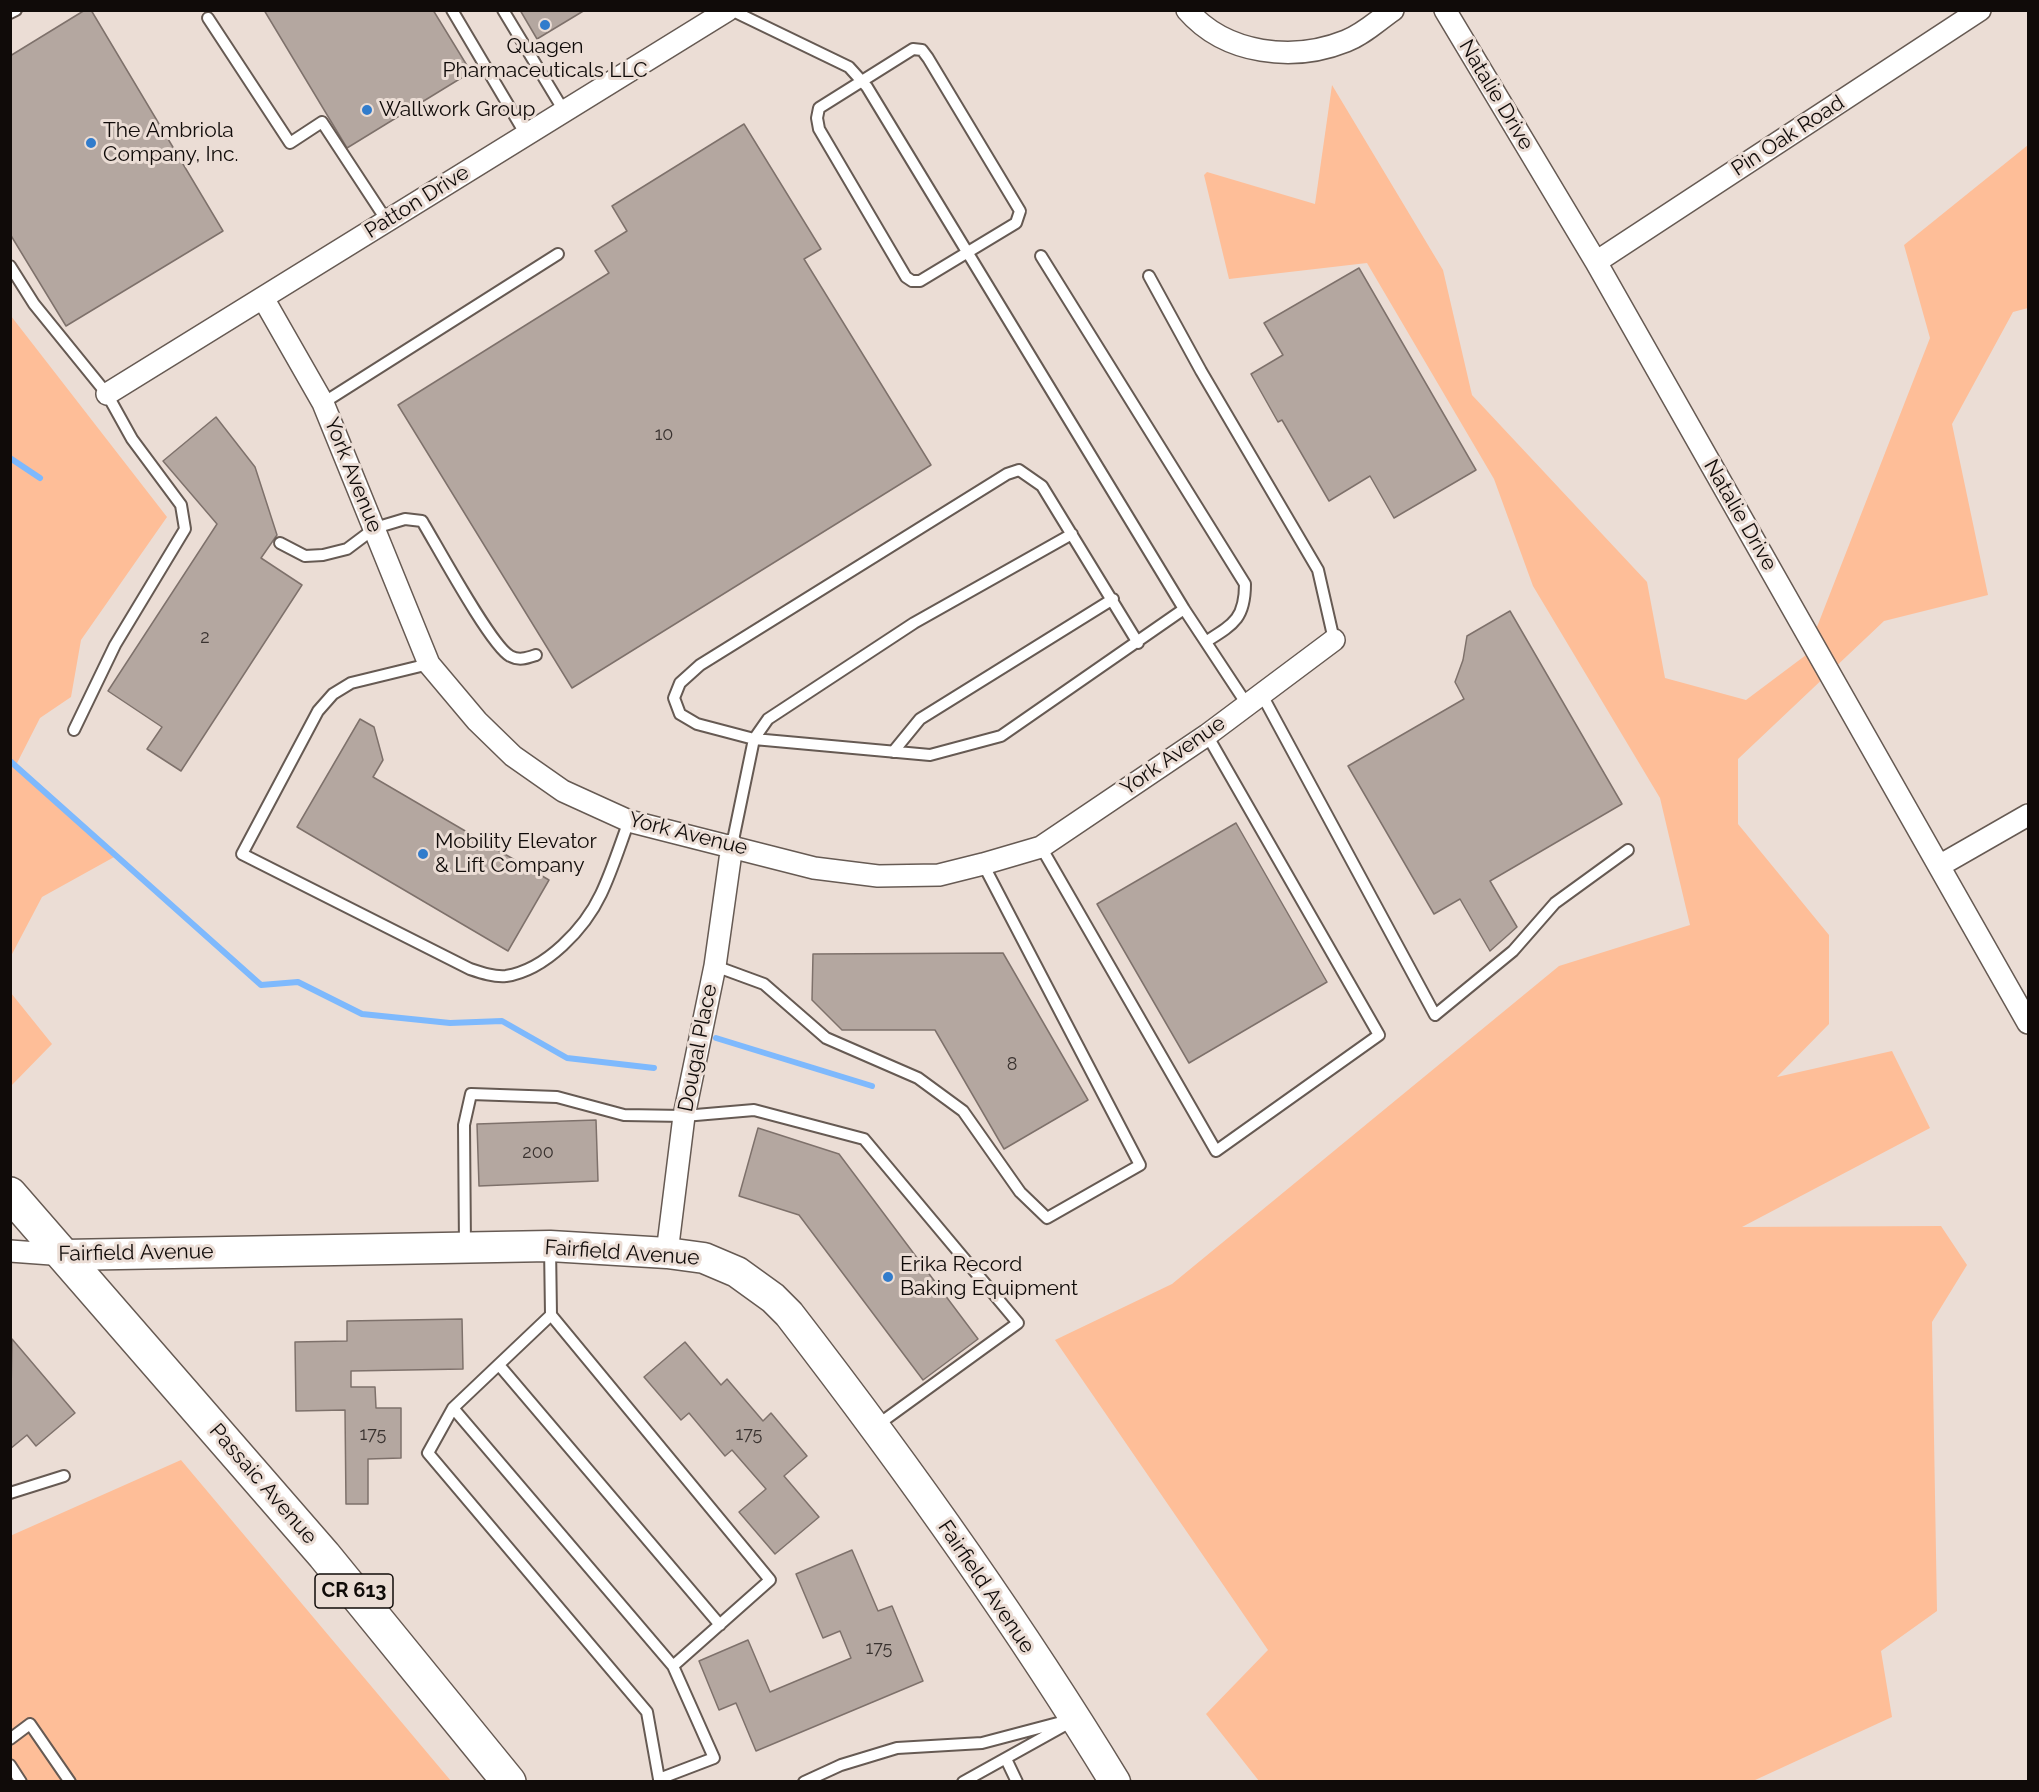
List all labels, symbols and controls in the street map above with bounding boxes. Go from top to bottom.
marker: Quagen Pharmaceuticals LLC [538,18,552,32]
place label: Quagen Pharmaceuticals LLC [442,34,648,84]
street label: Natalie Drive [1453,35,1539,155]
street label: Pin Oak Road [1727,90,1849,182]
place label: Wallwork Group [379,97,535,123]
marker: Wallwork Group [360,103,374,117]
place label: The Ambriola Company, Inc. [103,118,238,168]
marker: The Ambriola Company, Inc. [84,136,98,150]
street label: Patton Drive [360,160,474,244]
street label: York Avenue [319,414,387,536]
house number: 10 [655,424,673,446]
street label: Natalie Drive [1698,455,1782,575]
house number: 2 [200,627,210,649]
street label: York Avenue [1116,711,1230,801]
street label: York Avenue [626,807,750,861]
place label: Mobility Elevator & Lift Company [435,829,597,879]
marker: Mobility Elevator & Lift Company [416,847,430,861]
street label: Dougal Place [673,982,723,1114]
house number: 8 [1007,1054,1017,1076]
house number: 200 [522,1142,554,1164]
street label: Fairfield Avenue [544,1235,700,1271]
street label: Fairfield Avenue [58,1239,214,1267]
place label: Erika Record Baking Equipment [900,1252,1078,1302]
marker: Erika Record Baking Equipment [881,1270,895,1284]
street label: Passaic Avenue [204,1419,322,1549]
house number: 175 [360,1424,386,1446]
house number: 175 [736,1424,762,1446]
street label: Fairfield Avenue [932,1516,1040,1658]
road number: CR 613 [315,1574,393,1608]
house number: 175 [866,1638,892,1660]

